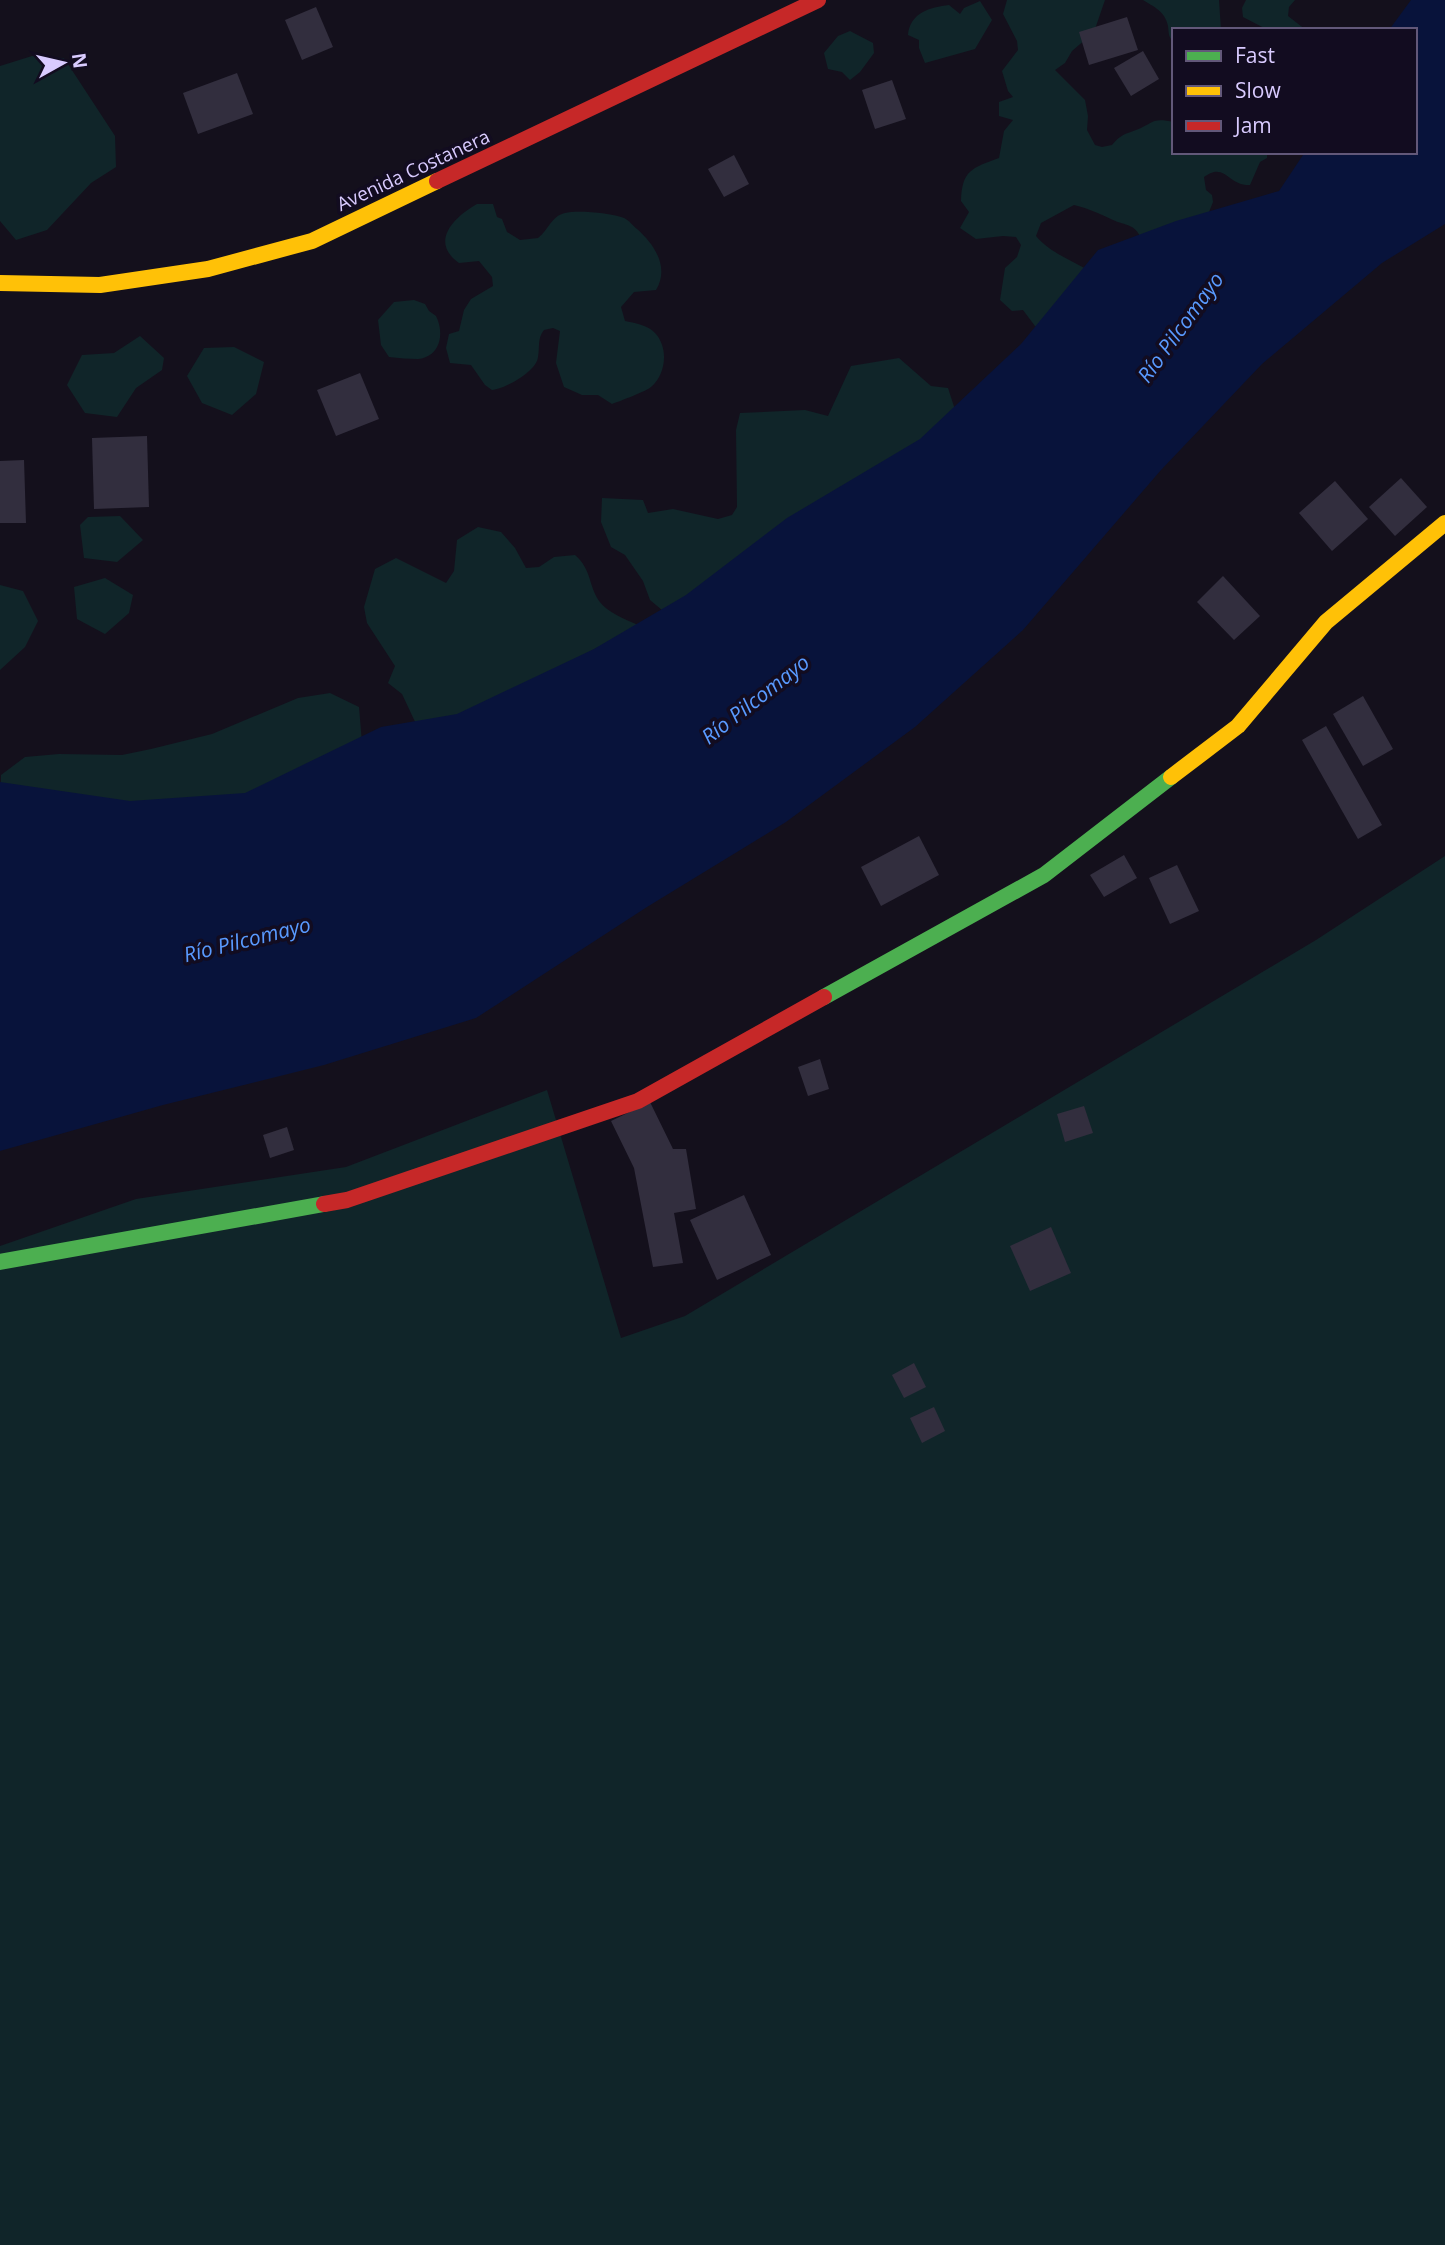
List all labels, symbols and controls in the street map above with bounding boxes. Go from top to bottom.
north arrow [28,28,98,98]
legend [1172,28,1417,154]
text: Fast [1235,41,1275,69]
text: N [66,51,94,70]
text: Slow [1235,76,1281,104]
text: Jam [1233,111,1272,139]
street label: Avenida Costanera [332,123,494,217]
water label: Río Pilcomayo [1130,266,1230,388]
water label: Río Pilcomayo [695,648,815,750]
water label: Río Pilcomayo [180,910,314,968]

